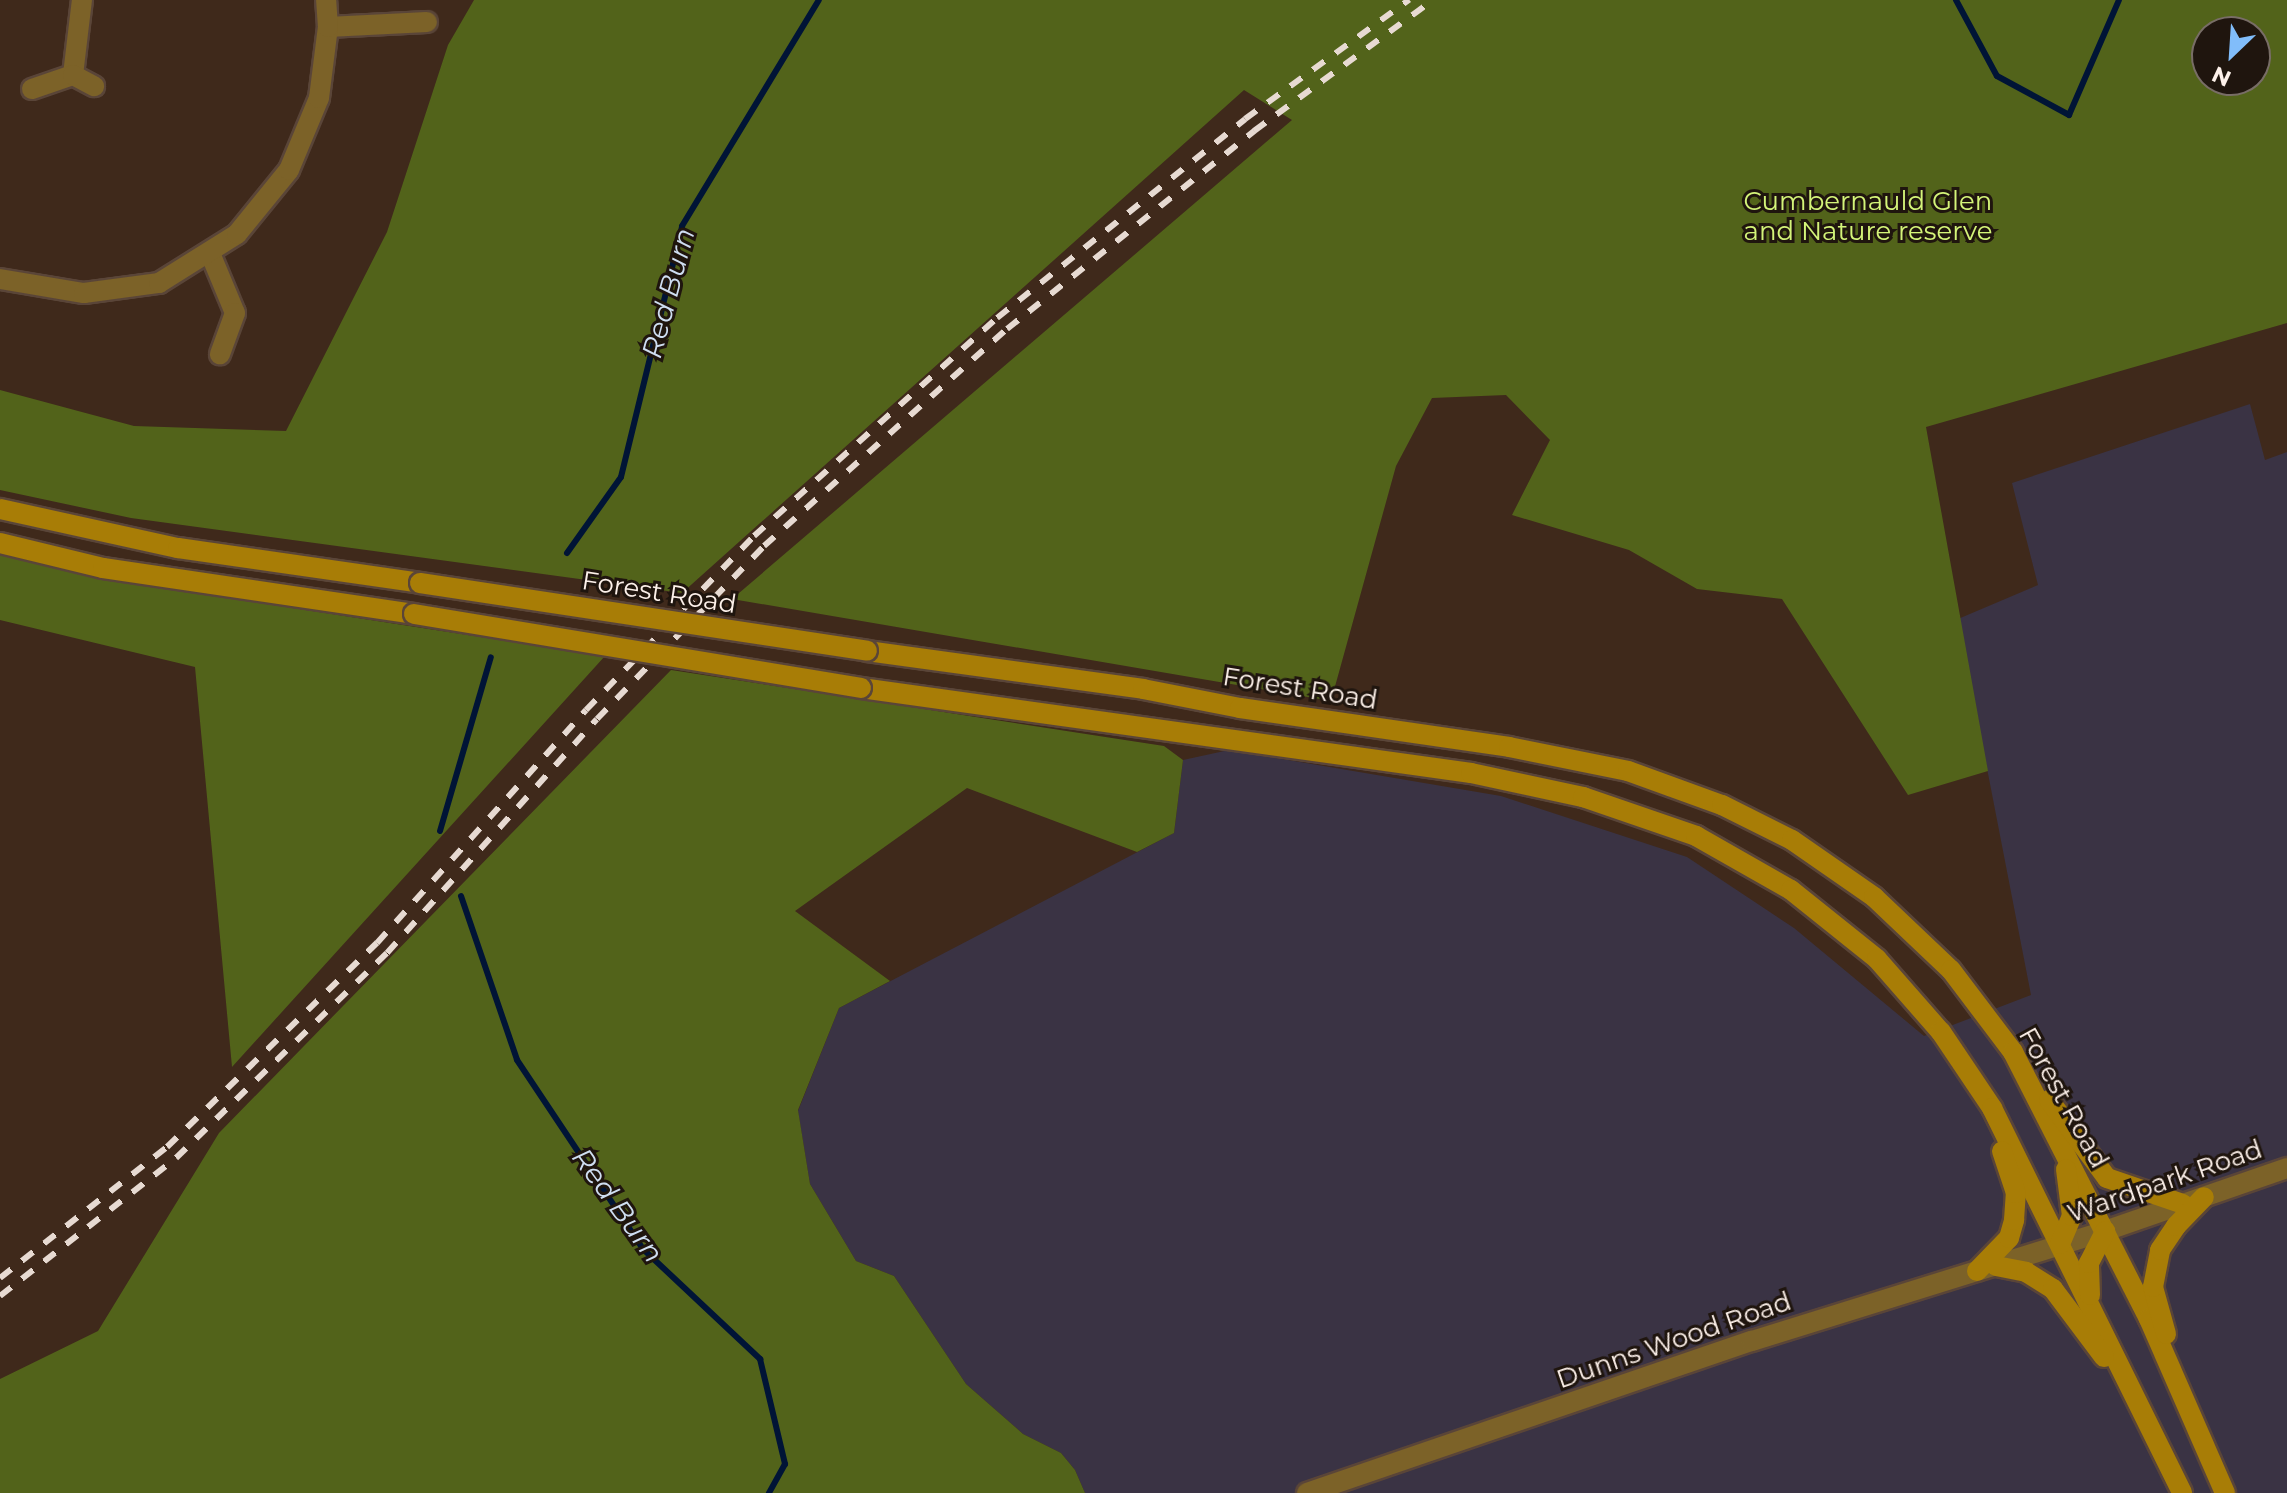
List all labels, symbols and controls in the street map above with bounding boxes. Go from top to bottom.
north arrow [2191,16,2271,96]
text: N [2208,60,2235,92]
park label: Cumbernauld Glen and Nature reserve [1744,186,1992,248]
water label: Red Burn [635,224,701,362]
street label: Forest Road [579,565,739,621]
street label: Forest Road [1220,661,1380,717]
street label: Forest Road [2012,1022,2114,1174]
street label: Wardpark Road [2063,1134,2267,1230]
water label: Red Burn [565,1141,671,1269]
street label: Dunns Wood Road [1553,1286,1795,1396]

